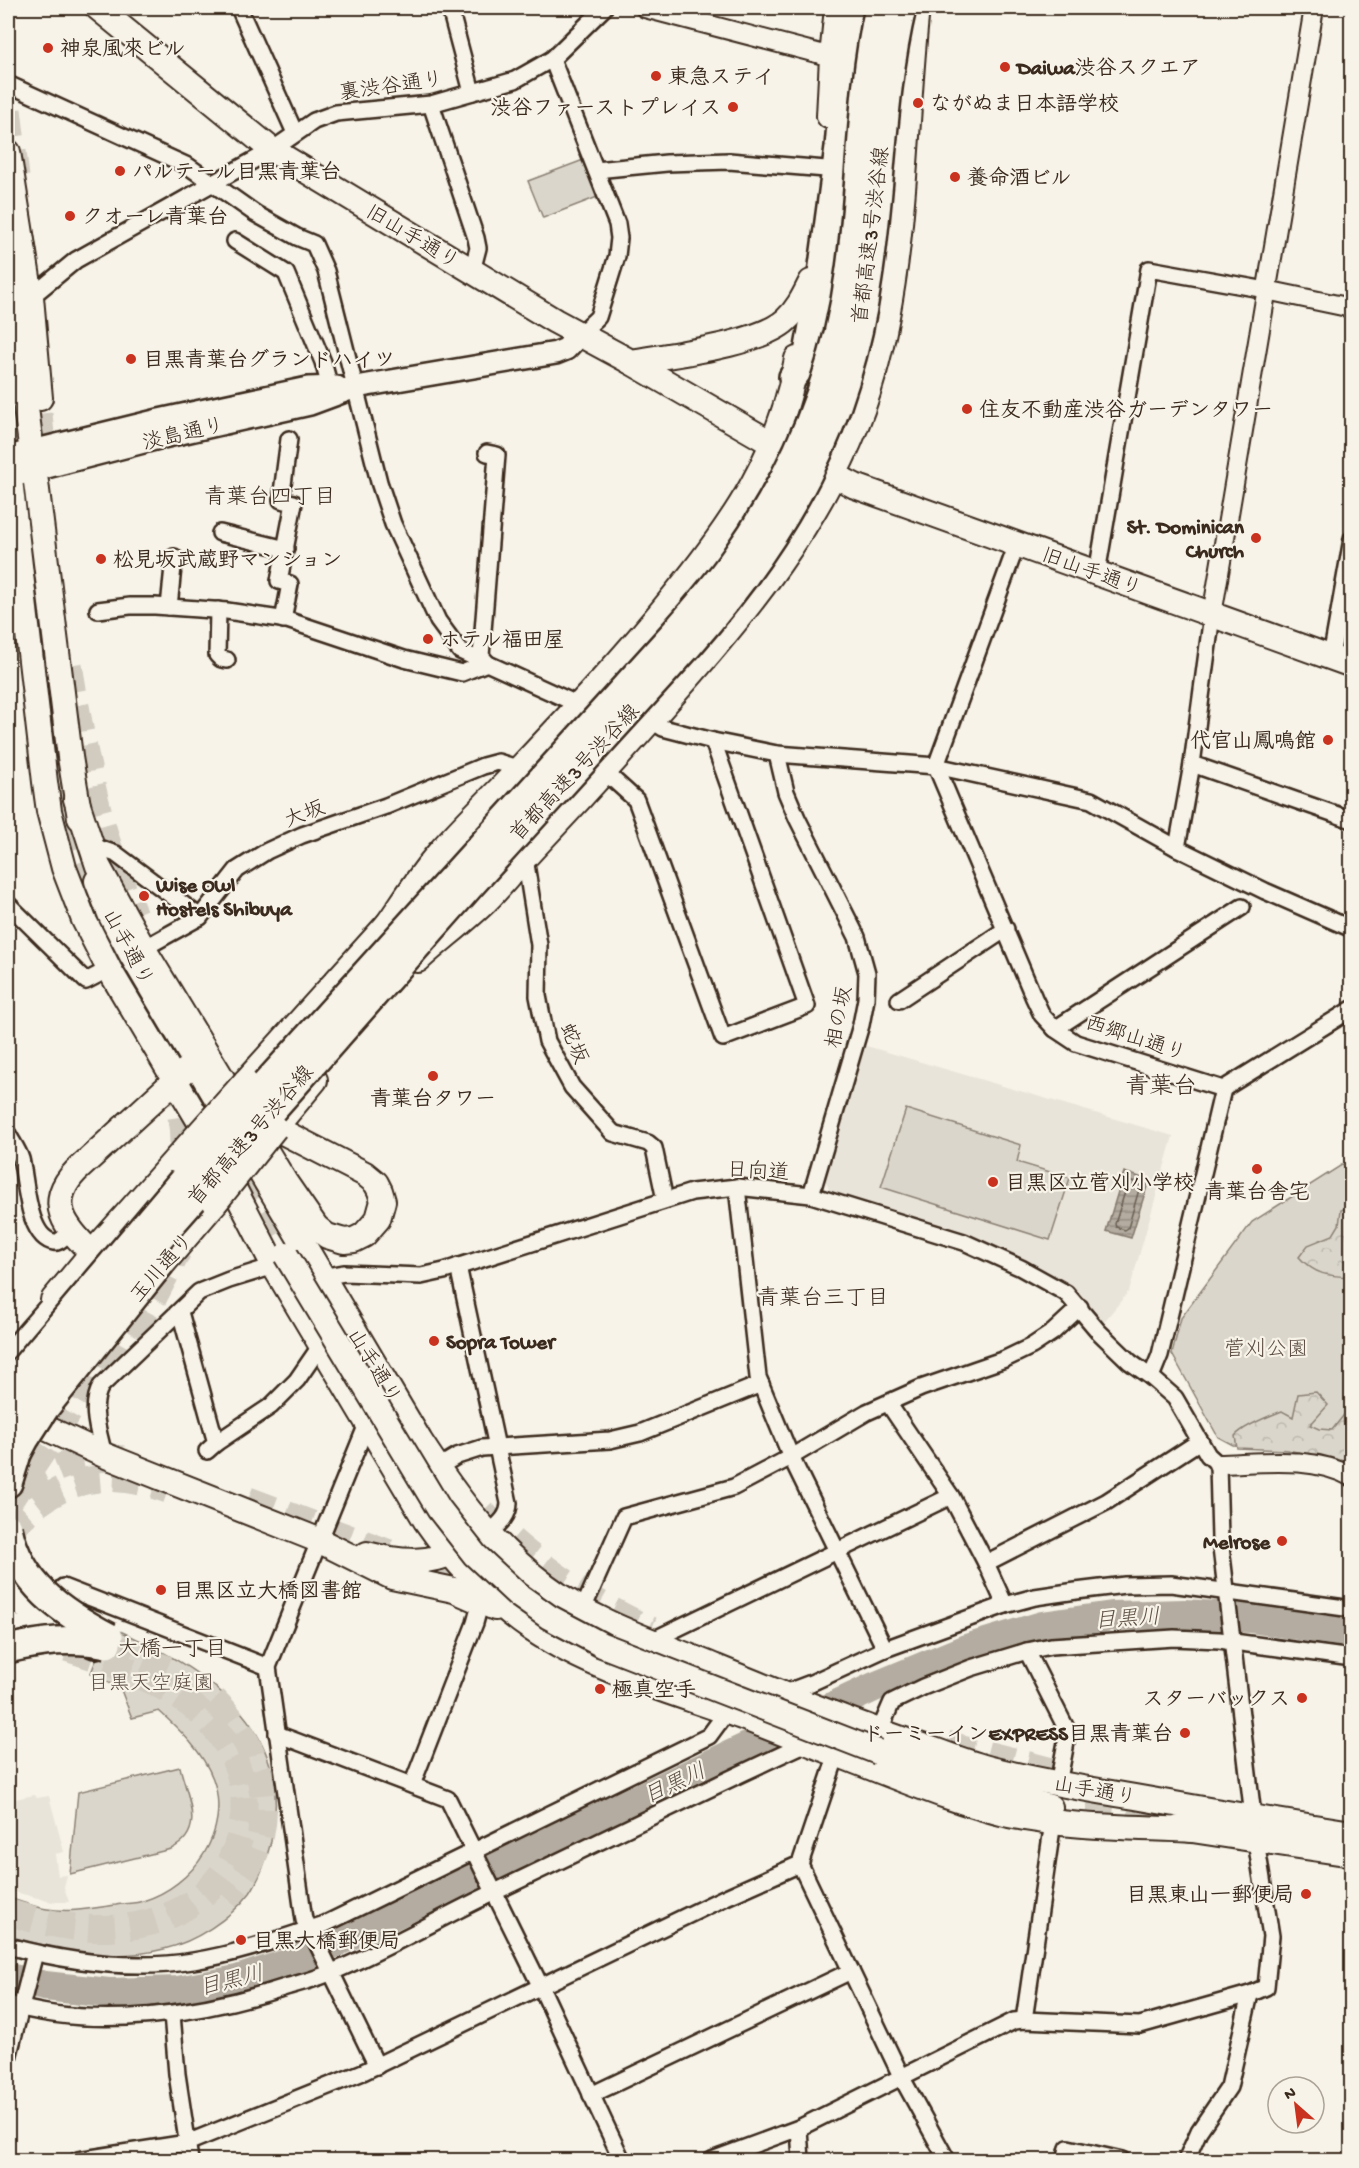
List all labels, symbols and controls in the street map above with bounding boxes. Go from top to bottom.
place label: 神泉風來ビル [60,37,186,64]
marker: 神泉風來ビル [41,41,55,55]
place label: Daiwa渋谷スクエア [1015,57,1201,83]
marker: Daiwa渋谷スクエア [998,60,1012,74]
place label: 東急ステイ [668,65,774,92]
street label: 裏渋谷通り [337,67,445,108]
marker: 東急ステイ [649,69,663,83]
place label: ながぬま日本語学校 [930,92,1119,119]
marker: ながぬま日本語学校 [911,96,925,110]
place label: 渋谷ファーストプレイス [490,97,721,123]
marker: 渋谷ファーストプレイス [726,100,740,114]
street label: 首都高速3号渋谷線 [848,145,897,326]
place label: パルテール目黒青葉台 [132,160,341,187]
marker: パルテール目黒青葉台 [113,164,127,178]
place label: 養命酒ビル [967,166,1072,193]
marker: 養命酒ビル [948,170,962,184]
street label: 旧山手通り [360,200,463,277]
place label: クオーレ青葉台 [82,205,228,232]
marker: クオーレ青葉台 [63,209,77,223]
place label: 目黒青葉台グランドハイツ [143,348,395,375]
marker: 目黒青葉台グランドハイツ [124,352,138,366]
place label: 住友不動産渋谷ガーデンタワー [979,398,1273,425]
marker: 住友不動産渋谷ガーデンタワー [960,402,974,416]
street label: 淡島通り [140,414,228,458]
district label: 青葉台四丁目 [204,485,336,512]
place label: St. Dominican Church [1127,517,1245,566]
marker: St. Dominican Church [1249,531,1263,545]
street label: 旧山手通り [1037,544,1145,604]
place label: 松見坂武蔵野マンション [113,548,342,575]
marker: 松見坂武蔵野マンション [94,552,108,566]
place label: ホテル福田屋 [440,629,565,655]
marker: ホテル福田屋 [421,632,435,646]
street label: 首都高速3号渋谷線 [505,699,647,848]
place label: 代官山鳳鳴館 [1190,729,1316,756]
marker: 代官山鳳鳴館 [1321,733,1335,747]
street label: 大坂 [281,796,329,835]
place label: Wise Owl Hostels Shibuya [155,875,293,924]
marker: Wise Owl Hostels Shibuya [137,889,151,903]
street label: 山手通り [95,905,158,992]
street label: 相の坂 [822,984,860,1051]
street label: 西郷山通り [1081,1011,1189,1068]
street label: 蛇坂 [552,1020,592,1069]
street label: 首都高速3号渋谷線 [183,1060,321,1213]
marker: 青葉台タワー [426,1069,440,1083]
district label: 青葉台 [1125,1073,1197,1103]
place label: 青葉台タワー [370,1087,496,1114]
street label: 日向道 [726,1157,790,1188]
marker: 青葉台舎宅 [1250,1162,1264,1176]
place label: 目黒区立菅刈小学校 [1005,1171,1194,1198]
marker: 目黒区立菅刈小学校 [986,1175,1000,1189]
place label: 青葉台舎宅 [1205,1180,1310,1207]
street label: 玉川通り [126,1229,201,1309]
district label: 青葉台三丁目 [757,1286,889,1313]
street label: 山手通り [340,1325,405,1410]
place label: Sopra Tower [446,1332,557,1357]
marker: Sopra Tower [427,1334,441,1348]
park label: 菅刈公園 [1224,1337,1308,1364]
place label: Melrose [1203,1532,1271,1557]
marker: Melrose [1275,1534,1289,1548]
place label: 目黒区立大橋図書館 [173,1579,362,1606]
marker: 目黒区立大橋図書館 [154,1583,168,1597]
water label: 目黒川 [1093,1606,1161,1636]
district label: 大橋一丁目 [117,1637,227,1664]
park label: 目黒天空庭園 [88,1671,214,1698]
place label: 極真空手 [612,1678,696,1705]
marker: 極真空手 [593,1682,607,1696]
place label: スターバックス [1143,1689,1290,1714]
marker: スターバックス [1295,1691,1309,1705]
place label: ドーミーインEXPRESS目黒青葉台 [863,1722,1173,1749]
marker: ドーミーインEXPRESS目黒青葉台 [1178,1726,1192,1740]
water label: 目黒川 [640,1760,711,1811]
street label: 山手通り [1051,1773,1138,1813]
place label: 目黒東山一郵便局 [1126,1883,1294,1910]
marker: 目黒東山一郵便局 [1299,1887,1313,1901]
place label: 目黒大橋郵便局 [253,1930,400,1956]
marker: 目黒大橋郵便局 [234,1933,248,1947]
water label: 目黒川 [197,1962,267,2003]
north arrow [1266,2075,1326,2135]
text: N [1282,2084,1300,2106]

